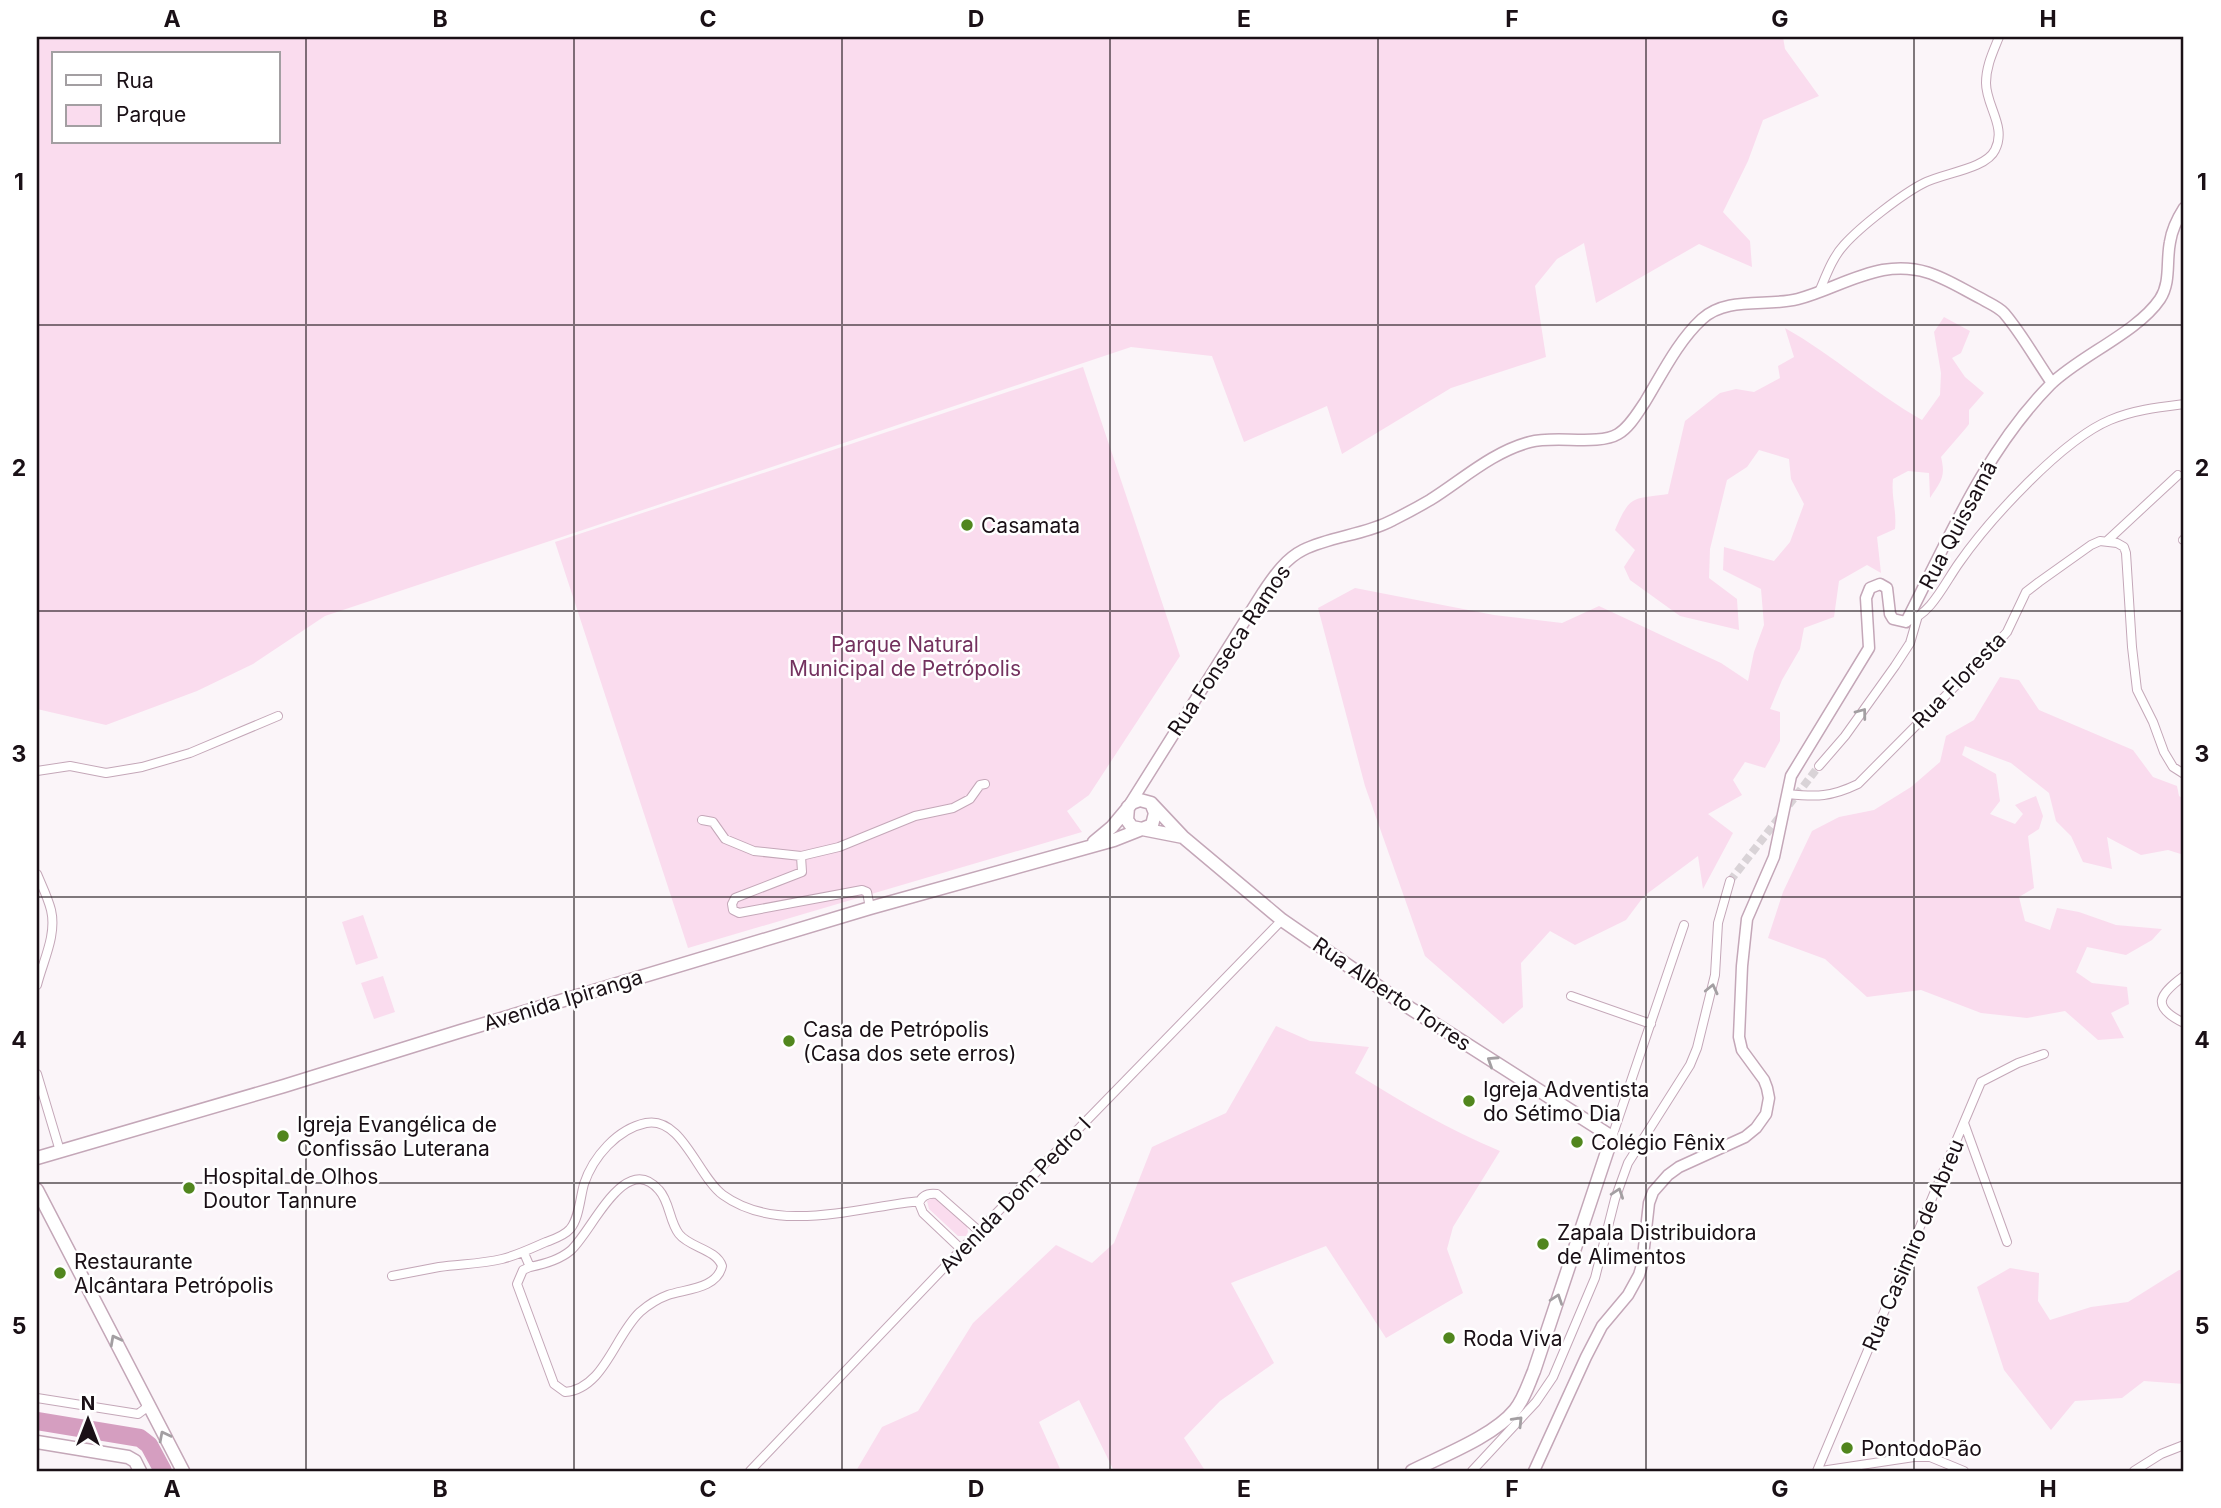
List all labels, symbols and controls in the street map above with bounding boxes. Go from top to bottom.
text: A [163,5,181,33]
text: B [432,5,448,33]
text: C [699,5,717,33]
text: D [968,5,984,33]
text: E [1237,5,1251,33]
text: F [1505,5,1519,33]
text: G [1771,5,1789,33]
text: H [2039,5,2057,33]
legend [52,52,280,144]
text: Rua [116,68,154,93]
text: Parque [116,102,186,127]
text: 1 [14,168,24,196]
text: 1 [2197,168,2207,196]
text: 2 [12,454,26,482]
text: 2 [2195,454,2209,482]
street label: Rua Quissamã [1914,457,2002,593]
place label: Casamata [981,513,1080,538]
marker: Casamata [959,517,975,533]
street label: Rua Fonseca Ramos [1163,560,1295,740]
street label: Rua Floresta [1907,627,2011,733]
park label: Parque Natural Municipal de Petrópolis [789,632,1021,681]
one-way arrow [1853,708,1866,721]
text: 3 [12,740,26,768]
text: 3 [2195,740,2209,768]
street label: Rua Alberto Torres [1308,932,1476,1056]
street label: Avenida Ipiranga [480,964,646,1036]
one-way arrow [1704,983,1718,995]
place label: Casa de Petrópolis (Casa dos sete erros) [803,1017,1017,1066]
text: 4 [11,1026,27,1054]
text: 4 [2194,1026,2210,1054]
marker: Casa de Petrópolis (Casa dos sete erros) [781,1033,797,1049]
one-way arrow [1487,1057,1500,1069]
place label: Igreja Adventista do Sétimo Dia [1483,1077,1649,1126]
marker: Igreja Adventista do Sétimo Dia [1461,1093,1477,1109]
place label: Igreja Evangélica de Confissão Luterana [297,1112,497,1161]
street label: Avenida Dom Pedro I [934,1112,1096,1278]
marker: Igreja Evangélica de Confissão Luterana [275,1128,291,1144]
place label: Colégio Fênix [1591,1130,1726,1155]
marker: Colégio Fênix [1569,1134,1585,1150]
street label: Rua Casimiro de Abreu [1857,1136,1969,1354]
place label: Hospital de Olhos Doutor Tannure [203,1164,378,1213]
marker: Hospital de Olhos Doutor Tannure [181,1180,197,1196]
one-way arrow [1610,1188,1624,1200]
place label: Zapala Distribuidora de Alimentos [1557,1220,1757,1269]
marker: Zapala Distribuidora de Alimentos [1535,1236,1551,1252]
place label: Restaurante Alcântara Petrópolis [74,1249,274,1298]
marker: Restaurante Alcântara Petrópolis [52,1265,68,1281]
one-way arrow [1549,1294,1564,1306]
text: 5 [12,1312,26,1340]
text: 5 [2195,1312,2209,1340]
place label: Roda Viva [1463,1326,1562,1351]
marker: Roda Viva [1441,1330,1457,1346]
one-way arrow [110,1335,123,1347]
north arrow [52,1386,122,1456]
text: N [81,1392,95,1415]
one-way arrow [1509,1416,1522,1429]
one-way arrow [159,1431,173,1443]
place label: PontodoPão [1861,1436,1982,1461]
marker: PontodoPão [1839,1440,1855,1456]
text: A [163,1475,181,1503]
text: B [432,1475,448,1503]
text: C [699,1475,717,1503]
text: D [968,1475,984,1503]
text: E [1237,1475,1251,1503]
text: F [1505,1475,1519,1503]
text: G [1771,1475,1789,1503]
text: H [2039,1475,2057,1503]

